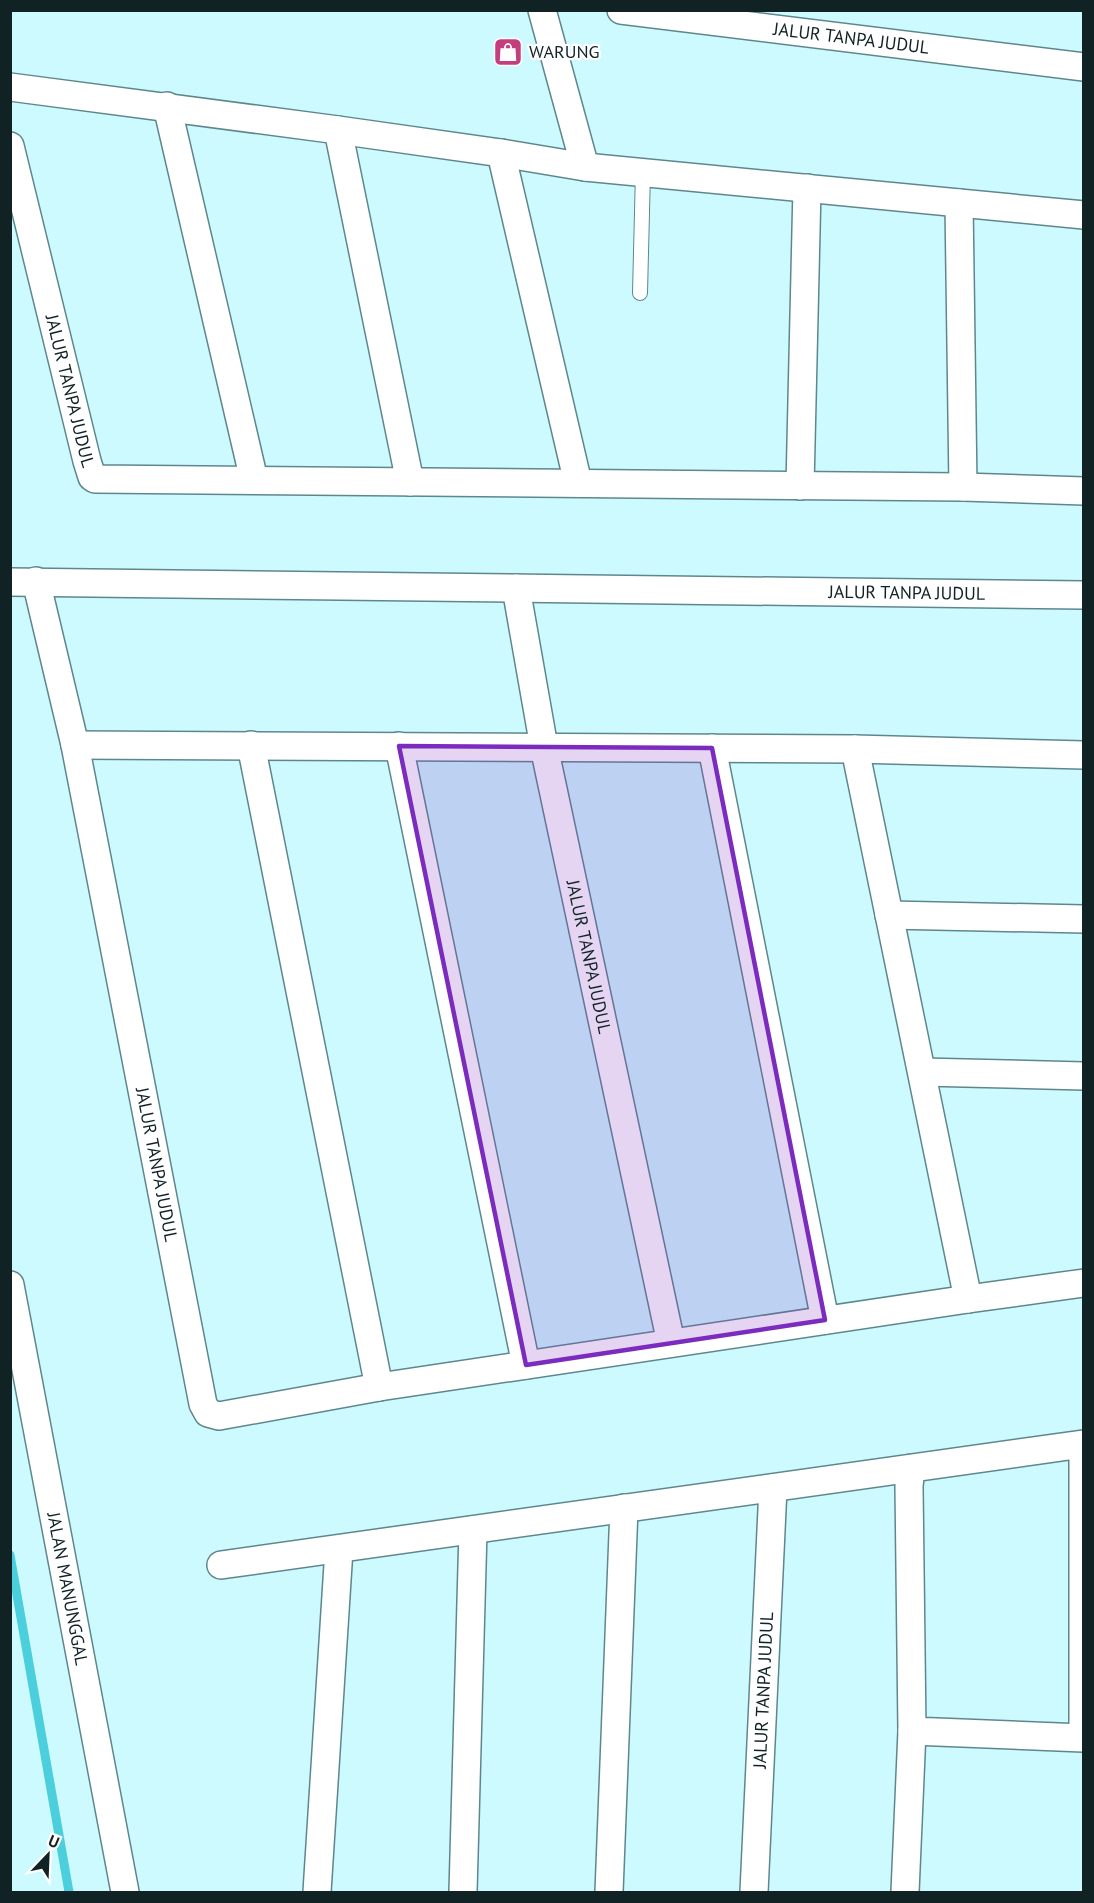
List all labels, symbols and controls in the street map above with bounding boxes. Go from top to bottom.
street label: JALUR TANPA JUDUL [771,17,930,59]
shop icon: WARUNG [492,36,524,68]
place label: WARUNG [529,40,600,63]
street label: JALUR TANPA JUDUL [40,311,100,470]
street label: JALUR TANPA JUDUL [827,580,985,605]
street label: JALUR TANPA JUDUL [561,877,617,1036]
street label: JALUR TANPA JUDUL [131,1084,183,1244]
street label: JALAN MANUNGGAL [42,1509,94,1667]
street label: JALUR TANPA JUDUL [748,1611,778,1770]
north arrow [18,1825,78,1885]
text: U [45,1830,62,1852]

